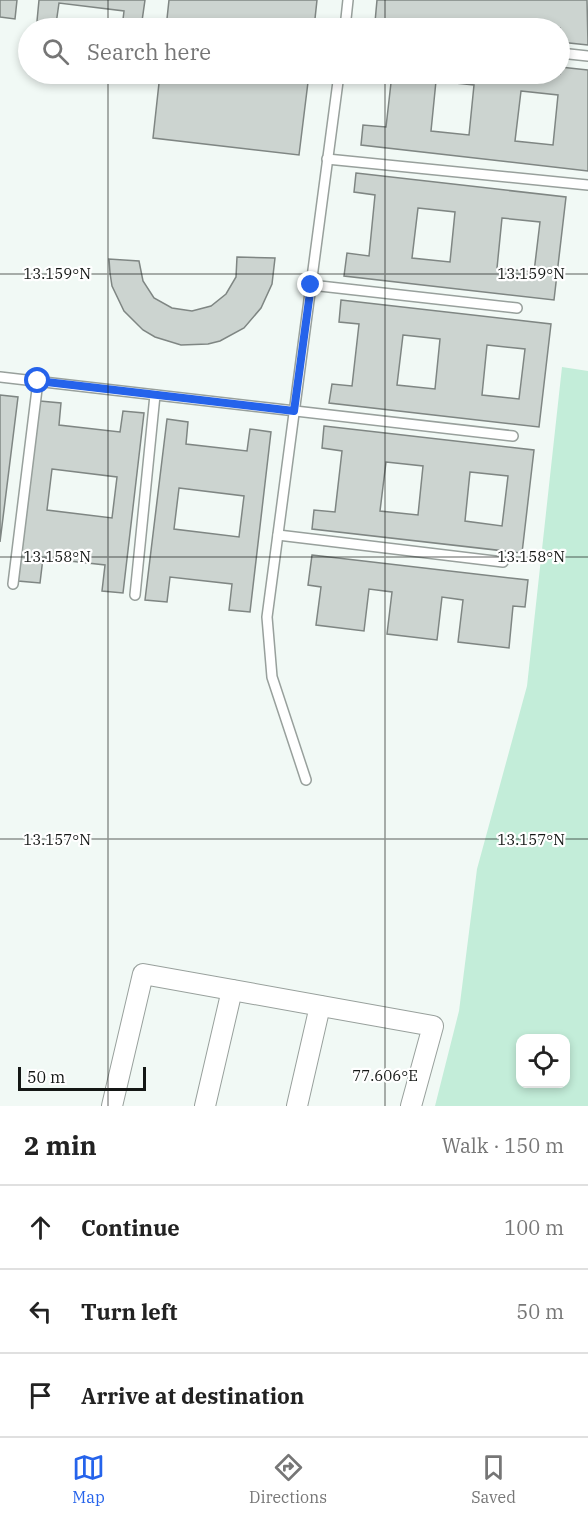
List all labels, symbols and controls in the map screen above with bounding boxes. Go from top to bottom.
search box [18,18,570,84]
icon: search [39,35,72,68]
text: Search here [87,37,211,66]
text: 13.159°N [23,264,91,283]
text: 13.159°N [497,264,565,283]
route end [297,271,323,297]
route start [24,367,50,393]
text: 13.158°N [23,547,91,566]
text: 13.158°N [497,547,565,566]
text: 13.157°N [23,830,91,849]
text: 13.157°N [497,830,565,849]
map controls [516,1034,570,1088]
button: locate [516,1034,570,1088]
scale bar [18,1064,146,1092]
text: 77.606°E [352,1066,418,1085]
text: 50 m [27,1067,65,1087]
text: 2 min [24,1128,97,1162]
text: Walk · 150 m [442,1132,564,1159]
icon: ahead [24,1211,57,1244]
text: Continue [81,1213,180,1242]
text: 100 m [504,1214,564,1241]
icon: left [24,1295,57,1328]
text: Turn left [81,1297,177,1326]
text: 50 m [516,1298,564,1325]
icon: arrive [24,1379,57,1412]
text: Arrive at destination [81,1381,304,1410]
tab: Map [72,1451,105,1507]
tab: Directions [249,1451,327,1507]
tab: Saved [471,1451,516,1507]

